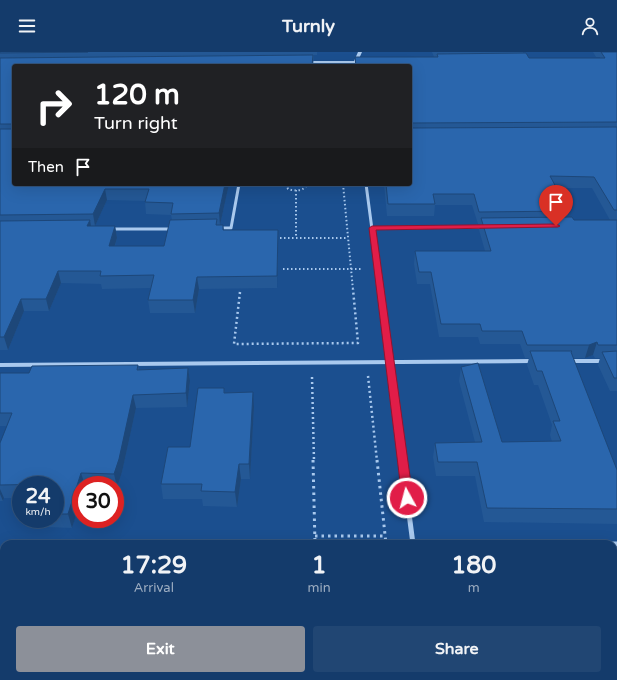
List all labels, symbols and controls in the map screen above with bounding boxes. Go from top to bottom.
icon: menu [16,15,38,37]
text: Turnly [282,15,335,37]
icon: person [579,15,601,37]
text: 120 m [94,78,180,112]
icon: right [28,80,80,132]
text: Turn right [94,112,178,134]
icon: arrive [72,156,94,178]
text: Then [28,158,64,176]
pin [539,185,573,226]
icon: arrive [545,191,567,213]
speed limit sign: 30 [72,476,124,528]
position arrow [386,477,428,519]
text: 24 [25,485,51,509]
text: km/h [25,506,51,518]
text: 17:29 [121,551,187,580]
text: 1 [312,551,327,580]
text: 180 [451,551,496,580]
text: Arrival [134,580,174,596]
text: min [308,580,331,596]
text: m [468,580,480,596]
button: Exit [16,626,305,672]
button: Share [313,626,601,672]

